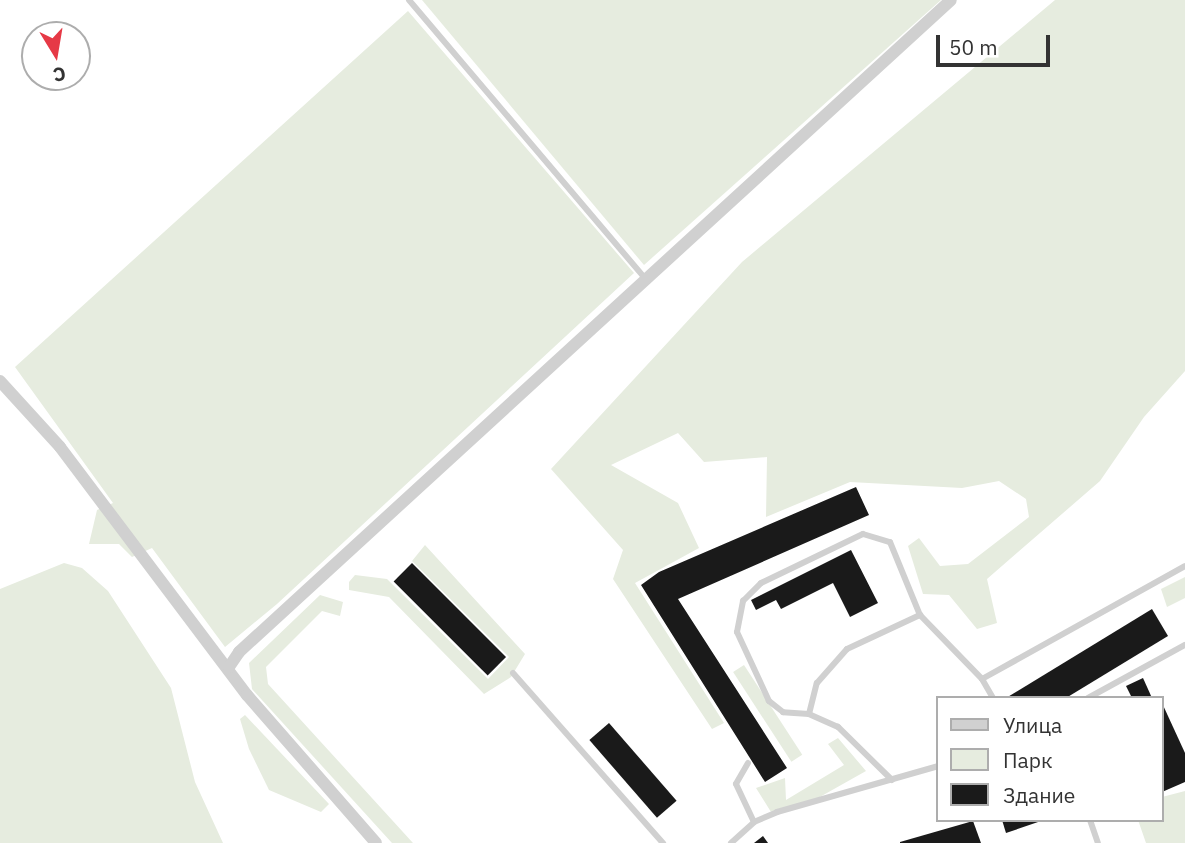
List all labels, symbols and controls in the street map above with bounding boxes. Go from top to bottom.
north arrow [21,21,91,91]
scale bar [940,21,1054,65]
text: 50 m [949,33,998,61]
text: С [51,62,68,88]
legend [936,696,1164,822]
text: Улица [1003,711,1062,739]
text: Парк [1003,746,1053,774]
text: Здание [1003,781,1075,809]

